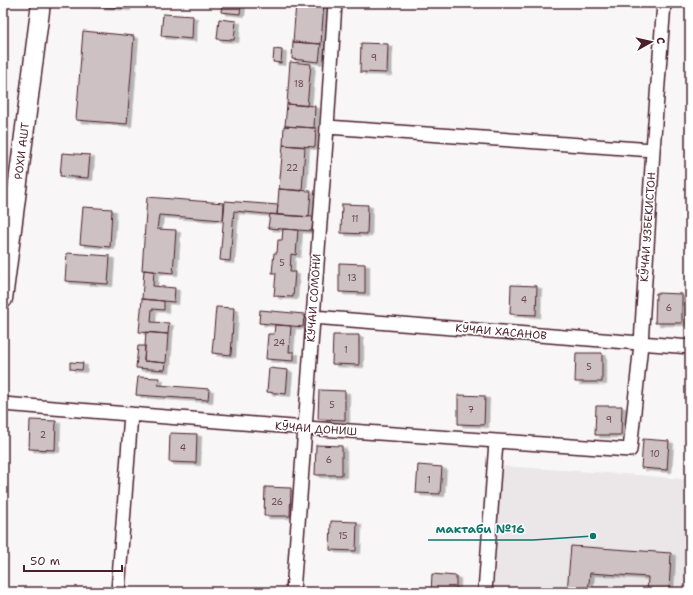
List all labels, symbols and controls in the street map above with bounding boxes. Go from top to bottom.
north arrow [631,22,671,62]
text: С [653,36,668,45]
house number: 9 [371,52,377,64]
house number: 18 [294,78,304,90]
street label: РОХИ АШТ [11,121,33,181]
house number: 22 [286,162,298,174]
street label: КӮЧАИ УЗБЕКИСТОН [637,171,659,283]
house number: 11 [351,213,359,225]
street label: КУЧАИ СОМОНИ [303,253,325,343]
house number: 5 [279,257,285,269]
house number: 13 [347,272,357,284]
house number: 4 [521,294,527,306]
house number: 6 [666,302,672,314]
street label: КӮЧАИ ХАСАНОВ [455,321,548,344]
house number: 24 [273,337,285,349]
house number: 1 [344,344,348,356]
house number: 5 [586,361,592,373]
house number: 5 [329,399,335,411]
house number: 7 [468,404,474,416]
house number: 9 [606,414,612,426]
street label: КӮЧАИ ДОНИШ [274,419,358,439]
house number: 2 [40,429,46,441]
house number: 4 [180,442,186,454]
house number: 10 [650,448,660,460]
house number: 6 [326,454,332,466]
house number: 1 [427,474,431,486]
house number: 26 [271,496,283,508]
callout: мактаби №16 [428,516,533,540]
text: мактаби №16 [435,521,525,537]
house number: 15 [338,530,348,542]
scale bar [24,547,122,573]
text: 50 m [30,553,60,569]

